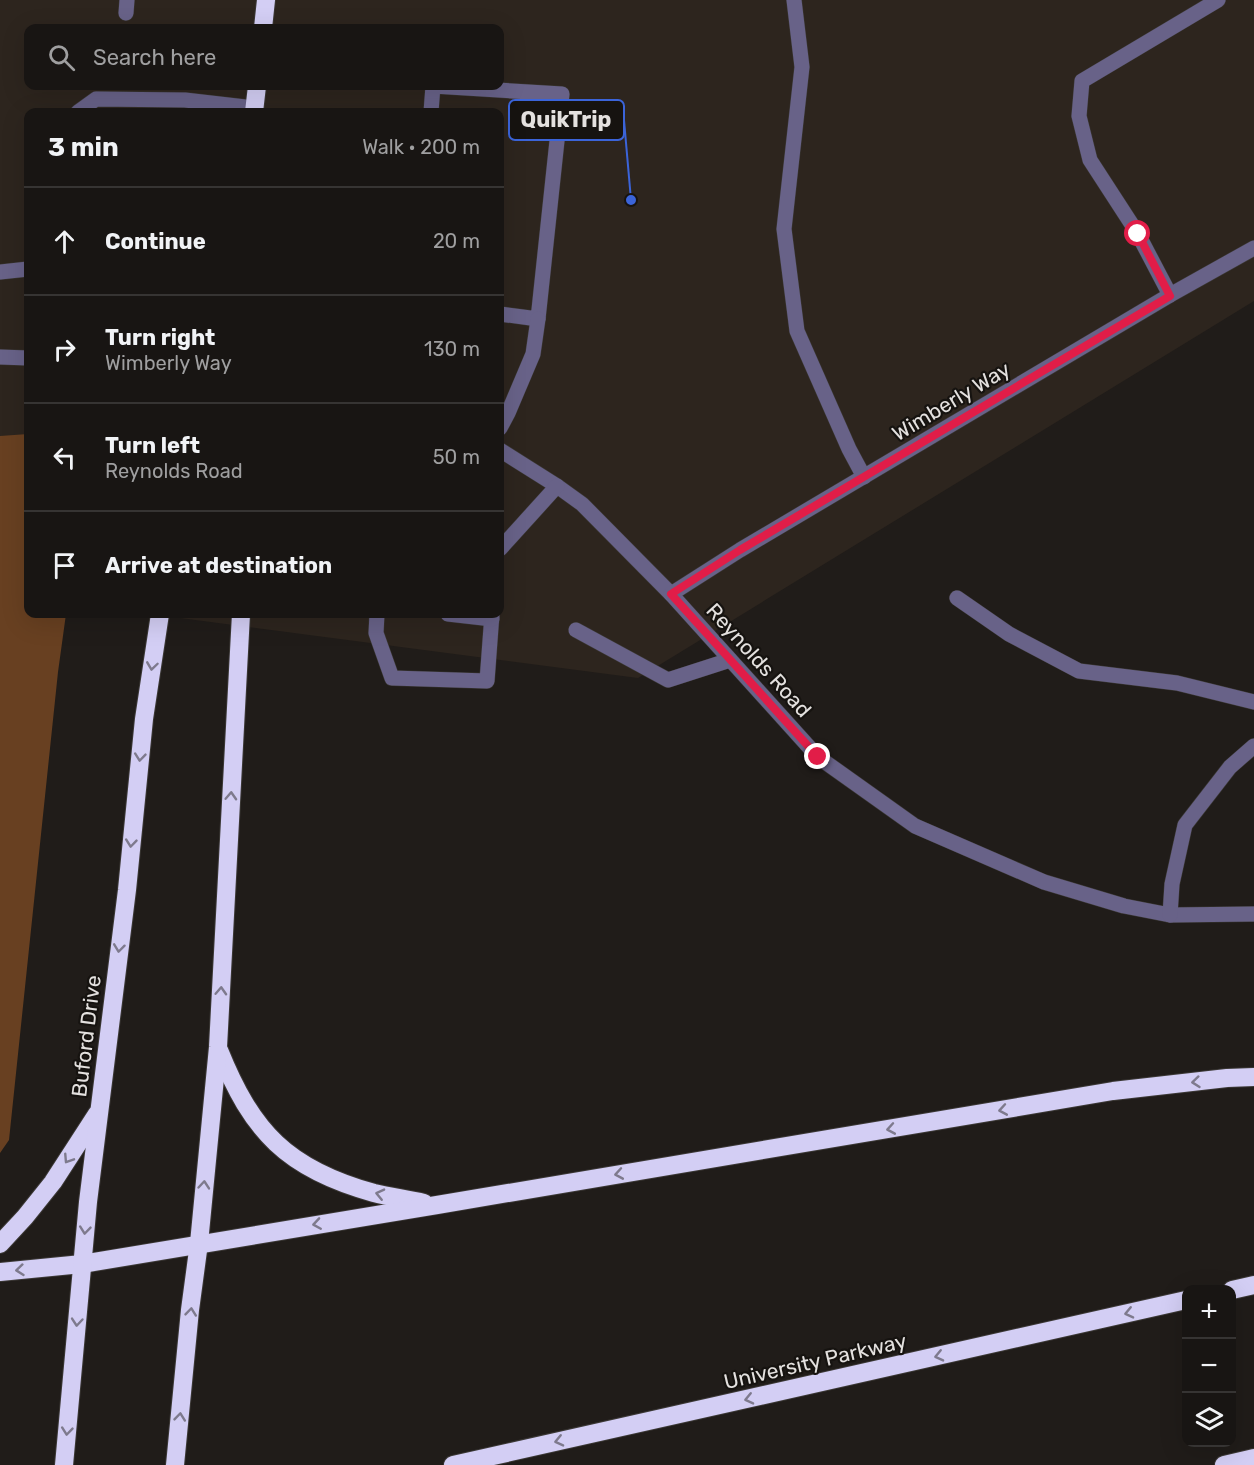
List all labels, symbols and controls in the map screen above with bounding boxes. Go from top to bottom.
search box [24,24,504,90]
icon: search [45,41,78,74]
text: Search here [93,44,216,71]
callout: QuikTrip [509,100,624,140]
text: QuikTrip [521,106,611,133]
text: 3 min [48,132,119,163]
text: Walk · 200 m [362,135,480,159]
route start [1124,220,1150,246]
icon: ahead [48,225,81,258]
text: Continue [105,228,206,255]
text: 20 m [433,229,480,253]
text: Turn right [105,324,215,351]
icon: right [48,333,81,366]
text: 130 m [424,337,480,361]
text: Wimberly Way [105,351,232,375]
street label: Wimberly Way [888,356,1015,446]
text: Turn left [105,432,200,459]
icon: left [48,441,81,474]
text: 50 m [433,445,480,469]
text: Reynolds Road [105,459,243,483]
icon: arrive [48,549,81,582]
text: Arrive at destination [105,552,332,579]
street label: Reynolds Road [701,598,817,722]
one-way arrow [147,662,159,671]
route end [804,743,830,769]
one-way arrow [134,753,147,762]
one-way arrow [225,792,238,801]
one-way arrow [125,839,138,848]
one-way arrow [114,944,126,953]
street label: Buford Drive [66,974,106,1098]
one-way arrow [214,986,227,995]
one-way arrow [1191,1075,1200,1088]
one-way arrow [998,1103,1007,1115]
one-way arrow [886,1122,895,1134]
one-way arrow [63,1153,75,1163]
one-way arrow [615,1168,624,1180]
one-way arrow [197,1181,210,1190]
one-way arrow [375,1188,385,1201]
one-way arrow [313,1218,322,1230]
one-way arrow [79,1226,92,1235]
one-way arrow [15,1263,24,1276]
map controls [1182,1285,1236,1447]
button: + [1182,1285,1236,1339]
one-way arrow [1125,1306,1135,1319]
one-way arrow [184,1307,196,1316]
one-way arrow [71,1317,84,1327]
street label: University Parkway [721,1328,909,1394]
button: − [1182,1339,1236,1393]
one-way arrow [934,1349,944,1362]
one-way arrow [744,1391,754,1404]
button: layers [1182,1393,1236,1447]
one-way arrow [173,1413,186,1422]
one-way arrow [62,1426,74,1435]
one-way arrow [554,1434,564,1447]

